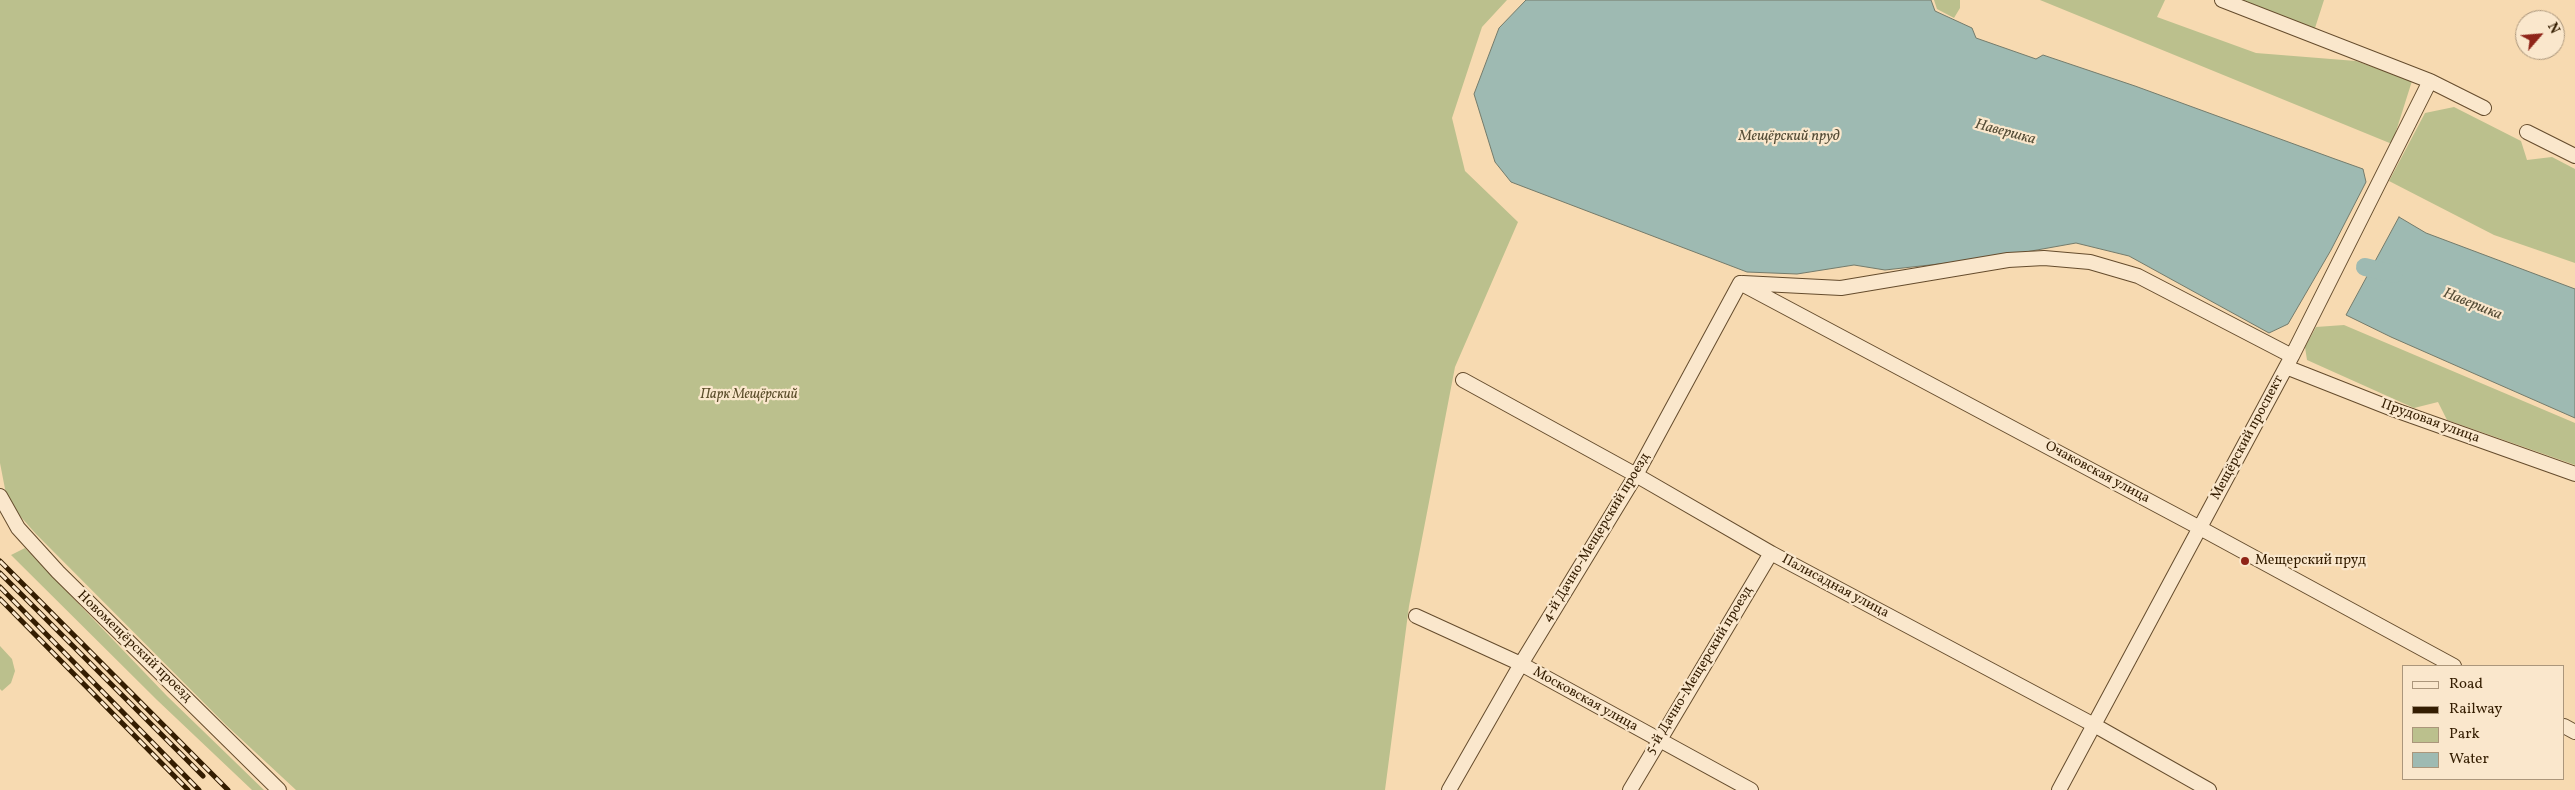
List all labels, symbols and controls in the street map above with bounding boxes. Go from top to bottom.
north arrow [2515,10,2565,60]
text: N [2542,20,2564,37]
water label: Навершка [1973,116,2037,150]
water label: Мещёрский пруд [1738,128,1840,146]
water label: Навершка [2440,285,2504,325]
street label: Мещёрский проспект [2208,373,2288,503]
park label: Парк Мещёрский [700,387,798,403]
street label: Прудовая улица [2378,396,2482,448]
street label: Очаковская улица [2042,438,2152,508]
street label: 4-й Дачно-Мещерский проезд [1540,450,1654,626]
street label: Палисадная улица [1778,552,1892,622]
place label: Мещерский пруд [2255,553,2366,569]
marker: Мещерский пруд [2239,555,2251,567]
street label: 5-й Дачно-Мещерский проезд [1643,584,1757,758]
street label: Новомещёрский проезд [73,588,195,706]
street label: Московская улица [1529,664,1641,736]
legend [2402,665,2565,780]
text: Road [2449,674,2483,695]
text: Railway [2449,699,2502,720]
text: Park [2449,724,2480,745]
text: Water [2449,749,2489,770]

